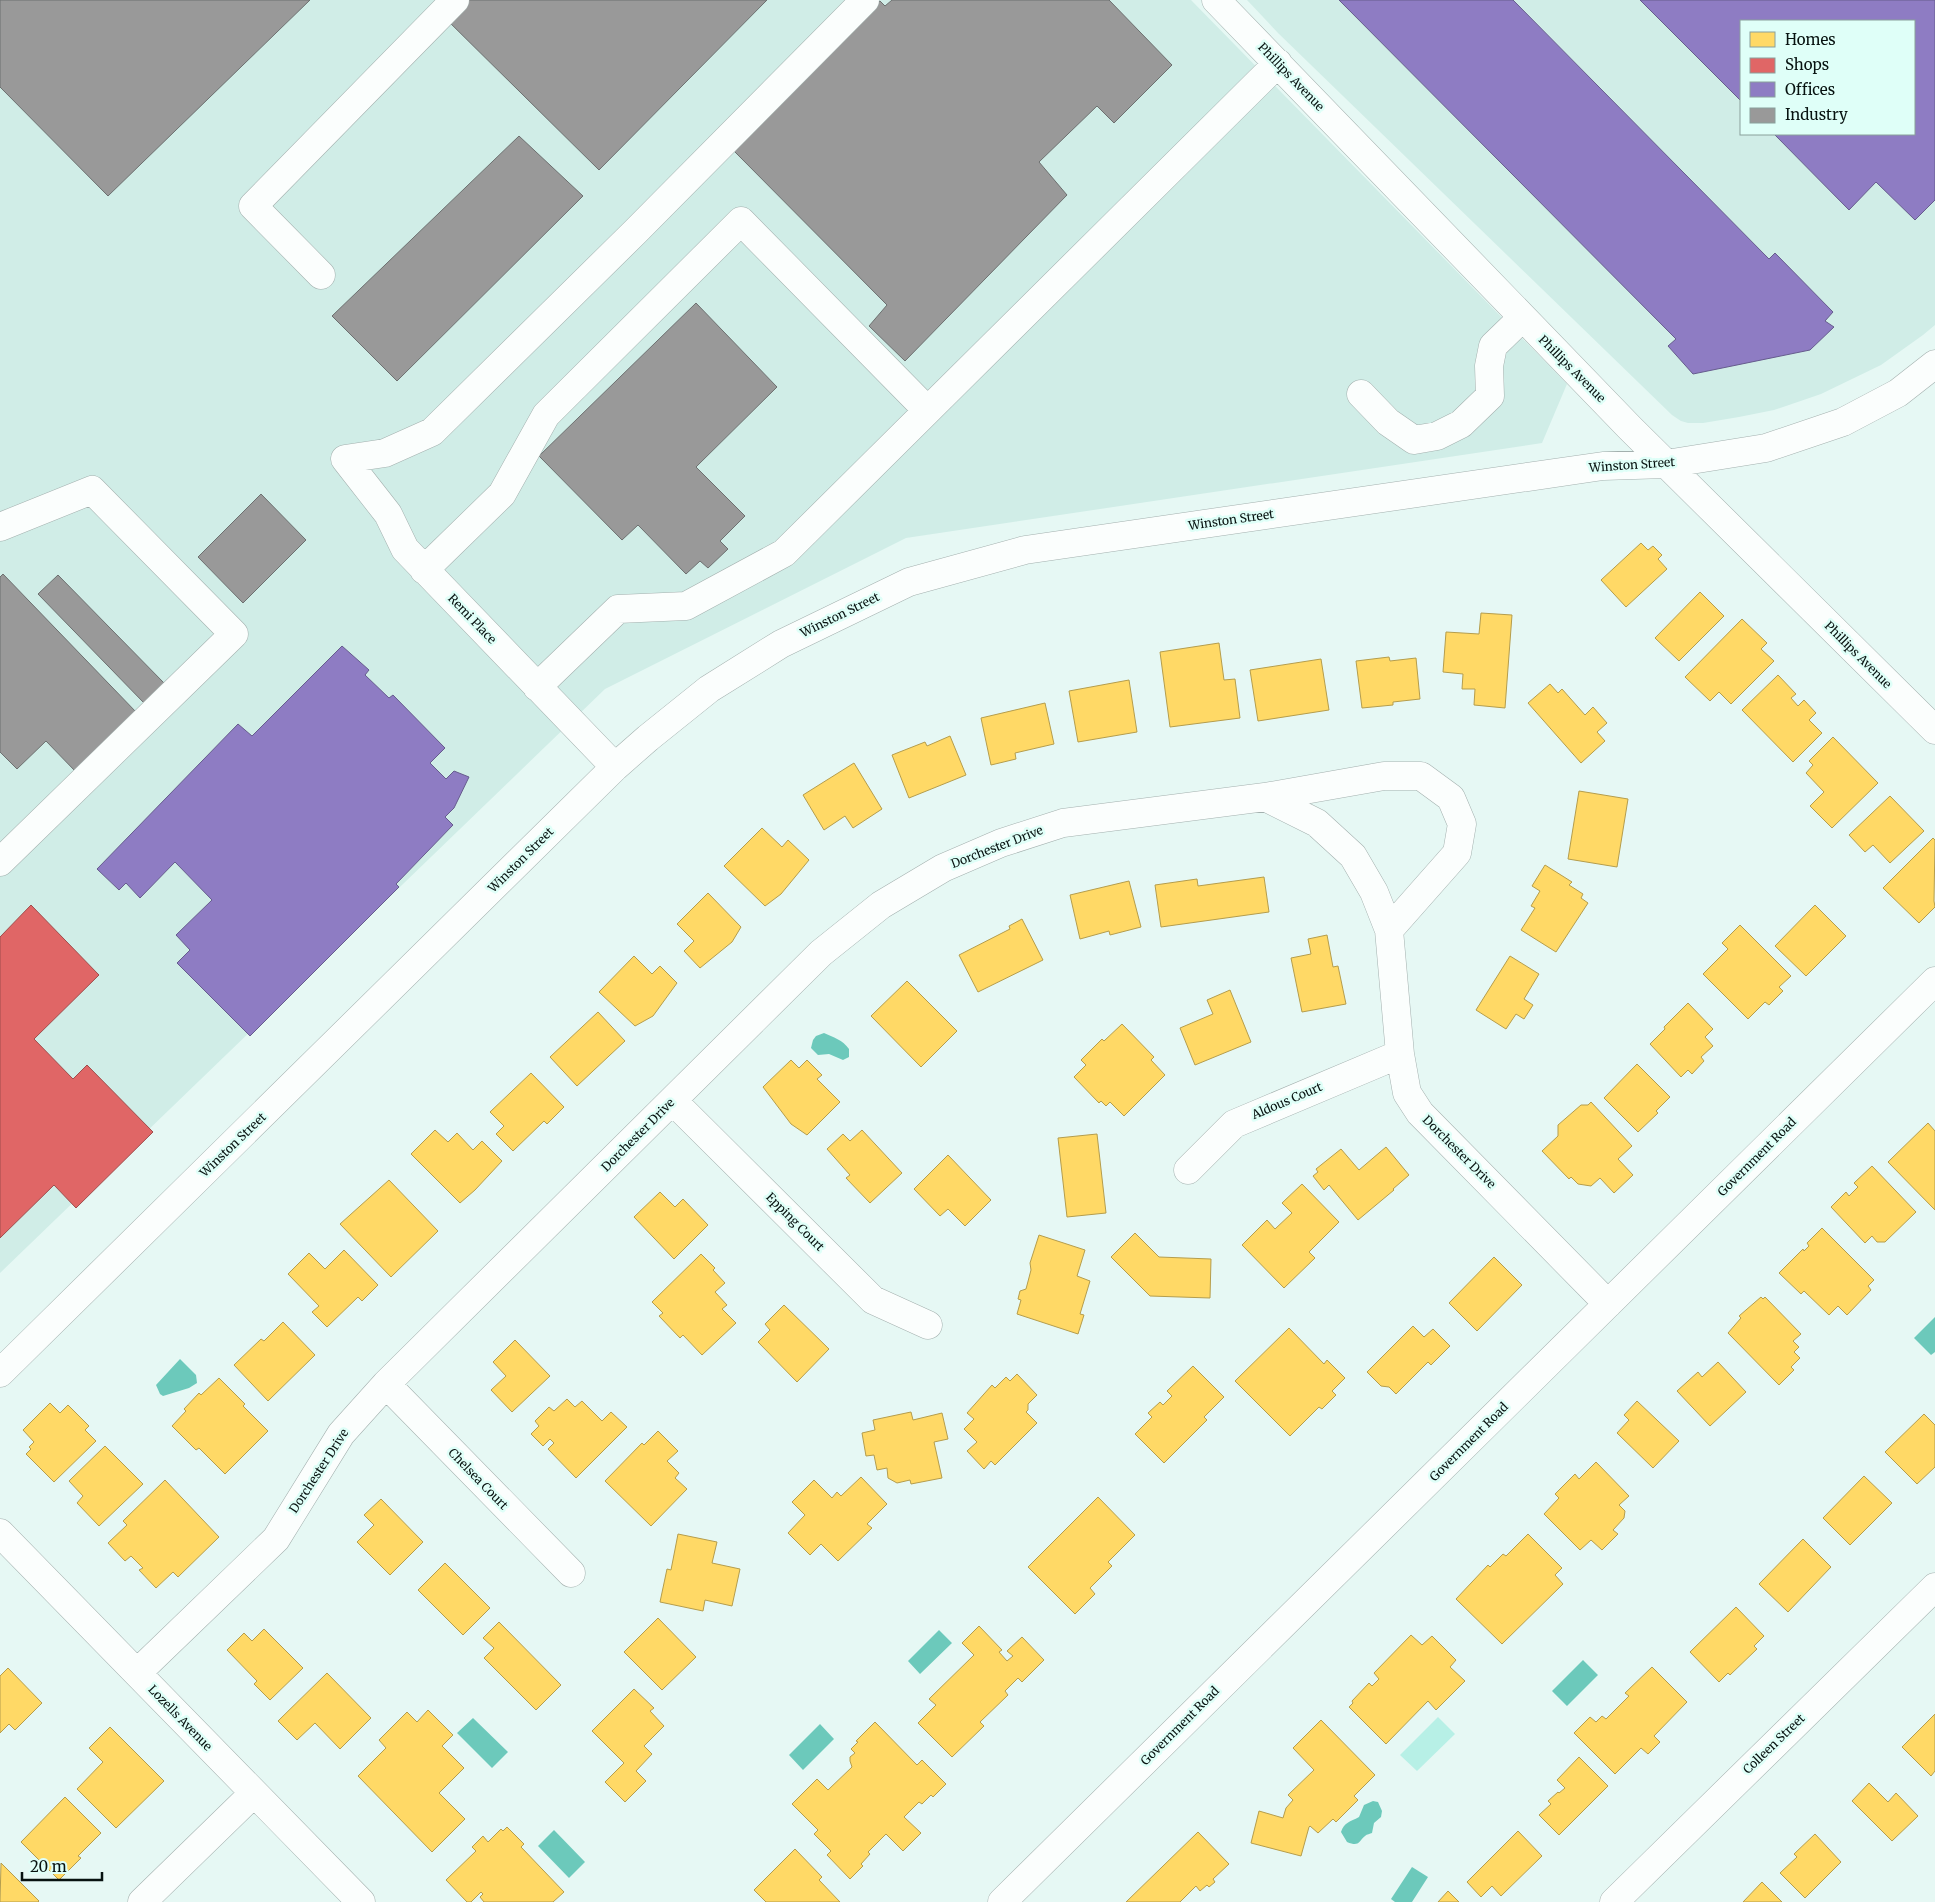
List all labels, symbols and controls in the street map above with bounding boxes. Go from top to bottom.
legend [1740,20,1915,135]
text: Homes [1785,30,1836,49]
street label: Phillips Avenue [1255,40,1328,114]
text: Shops [1785,55,1829,74]
text: Offices [1785,80,1835,99]
text: Industry [1785,105,1848,124]
street label: Phillips Avenue [1536,332,1609,405]
street label: Winston Street [1587,454,1676,475]
street label: Winston Street [1186,506,1275,533]
street label: Winston Street [797,589,882,641]
street label: Remi Place [445,591,500,647]
street label: Phillips Avenue [1822,618,1895,691]
street label: Dorchester Drive [949,822,1045,871]
street label: Winston Street [484,824,557,896]
street label: Aldous Court [1248,1079,1325,1123]
street label: Dorchester Drive [598,1095,677,1174]
street label: Winston Street [196,1109,269,1181]
street label: Dorchester Drive [1420,1112,1499,1191]
street label: Government Road [1714,1114,1799,1199]
street label: Epping Court [763,1189,828,1254]
street label: Government Road [1426,1399,1511,1484]
street label: Dorchester Drive [286,1426,351,1516]
street label: Chelsea Court [445,1445,512,1513]
street label: Lozells Avenue [145,1682,215,1754]
street label: Government Road [1137,1683,1222,1768]
street label: Colleen Street [1740,1710,1808,1777]
scale bar [22,1850,102,1882]
text: 20 m [30,1857,67,1876]

